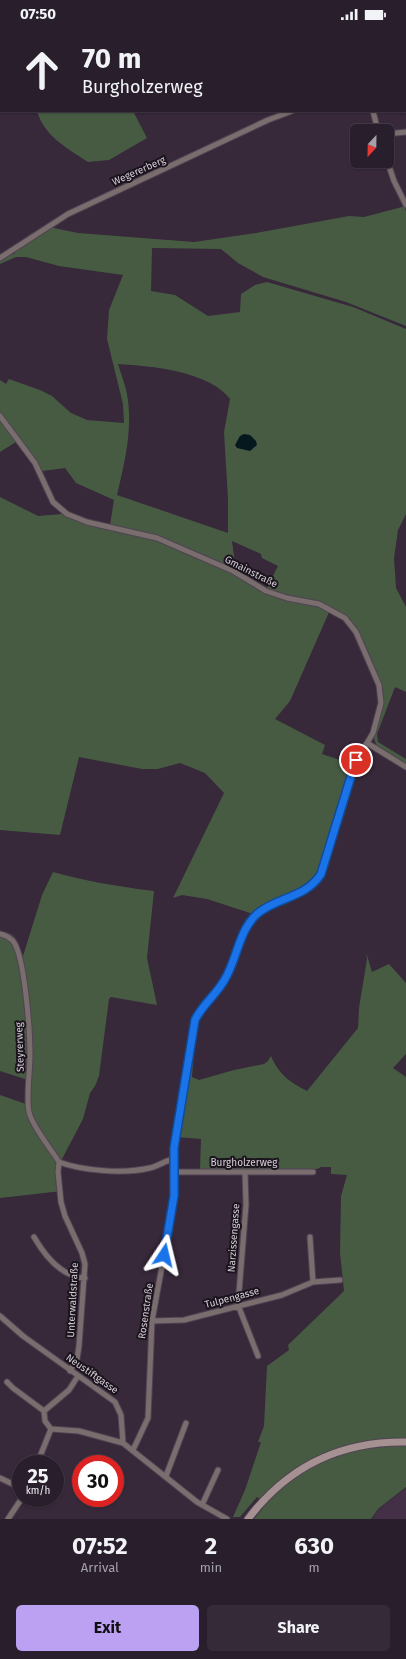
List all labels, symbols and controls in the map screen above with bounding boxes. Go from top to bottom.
text: 07:50 [20,5,56,23]
text: 70 m [82,42,141,75]
icon: ahead [16,44,68,96]
text: Burgholzerweg [82,76,203,98]
north arrow [350,124,394,168]
map controls [350,124,394,168]
street label: Wegererberg [110,154,168,188]
street label: Gmainstraße [223,554,279,590]
pin [339,743,373,777]
icon: arrive [345,749,367,771]
street label: Steyrerweg [13,1021,27,1072]
street label: Burgholzerweg [211,1157,278,1169]
street label: Narzissengasse [226,1203,242,1273]
position arrow [143,1234,185,1276]
street label: Unterwaldstraße [65,1262,81,1338]
street label: Rosenstraße [136,1282,156,1340]
street label: Tulpengasse [203,1285,261,1311]
street label: Neustiftgasse [64,1352,120,1396]
speed limit sign: 30 [72,1455,124,1507]
text: 25 [27,1464,49,1488]
text: km/h [26,1485,50,1497]
text: 07:52 [72,1532,128,1560]
text: 2 [205,1532,217,1560]
text: 630 [294,1532,334,1560]
text: Arrival [81,1560,119,1575]
text: min [200,1560,222,1575]
text: m [308,1560,320,1575]
button: Exit [16,1605,199,1651]
button: Share [207,1605,390,1651]

